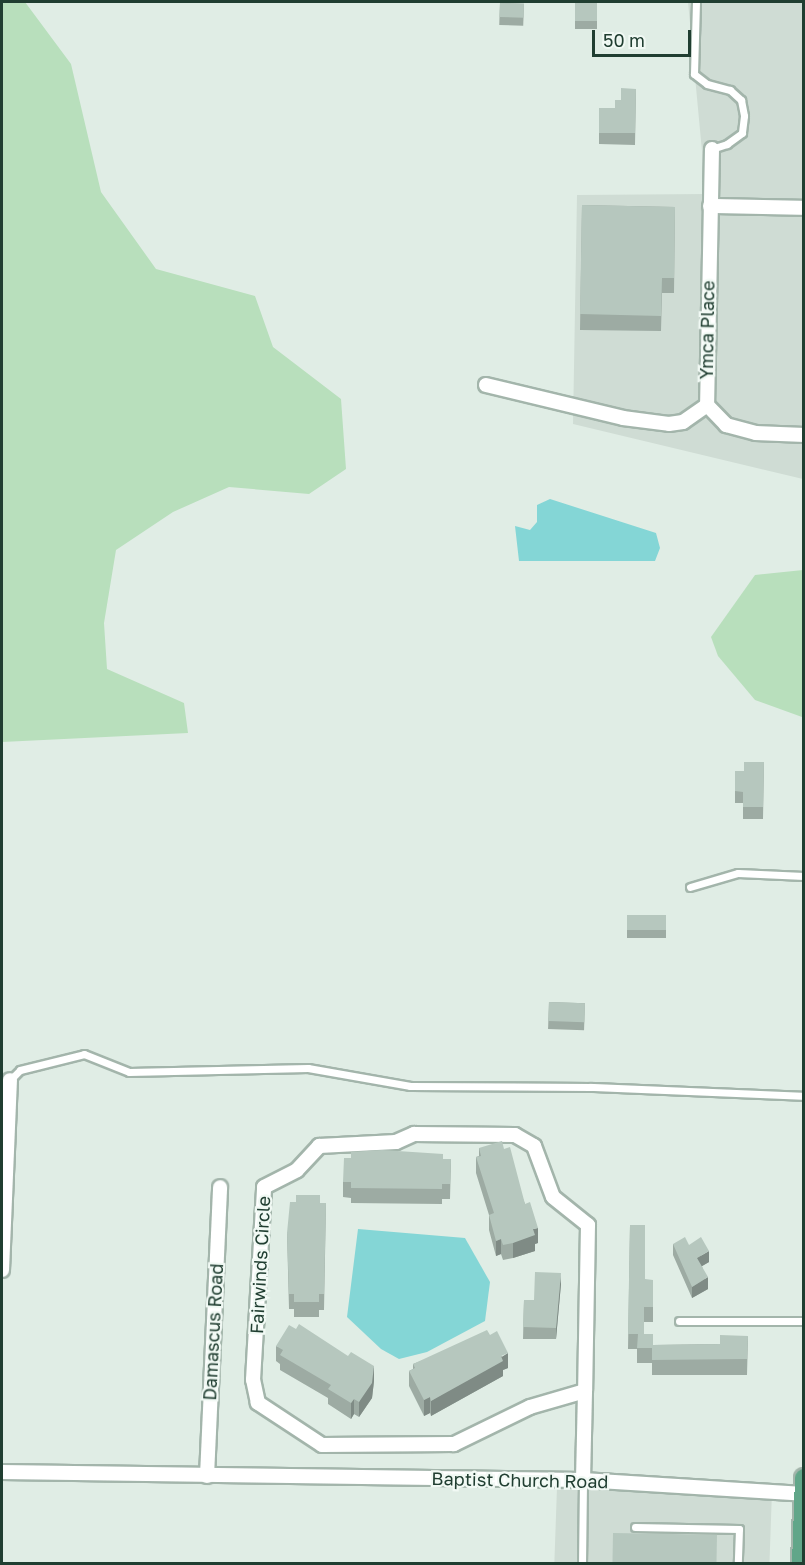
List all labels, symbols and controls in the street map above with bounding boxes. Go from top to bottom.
scale bar [595,18,694,56]
text: 50 m [603,29,645,51]
street label: Ymca Place [695,280,719,380]
street label: Fairwinds Circle [246,1196,274,1334]
street label: Damascus Road [199,1263,227,1401]
street label: Baptist Church Road [431,1468,609,1492]

